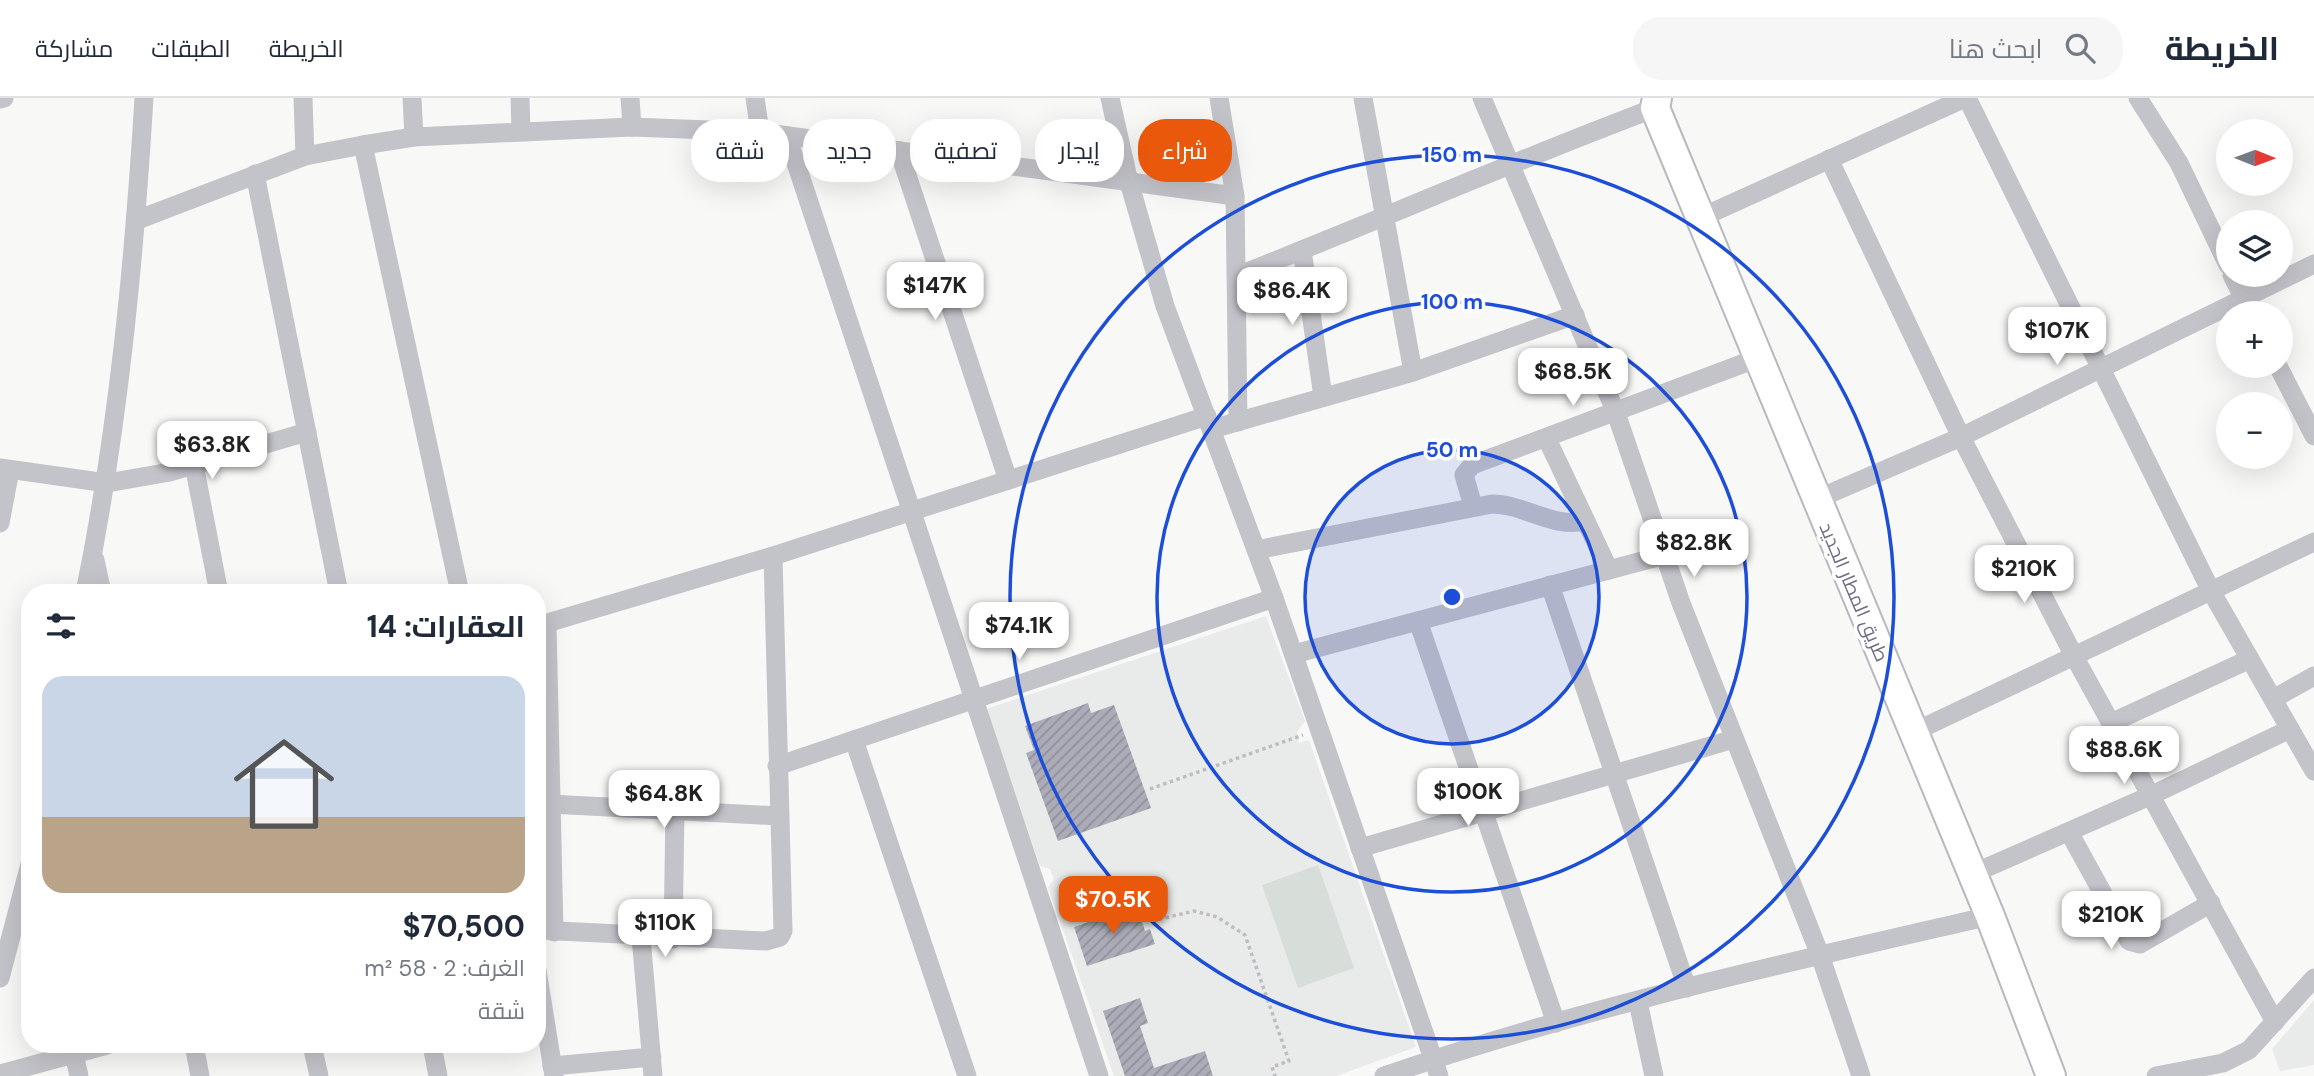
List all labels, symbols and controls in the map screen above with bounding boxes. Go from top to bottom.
search box [1633,17,2123,80]
text: الخريطة [2165,27,2279,70]
icon: search [2061,29,2099,67]
text: ابحث هنا [1949,32,2043,66]
text: مشاركة [35,33,113,64]
text: الطبقات [151,33,231,64]
text: الخريطة [269,33,344,64]
chip: شقة [691,119,789,182]
chip: جديد [803,119,896,182]
chip: تصفية [910,119,1021,182]
chip: إيجار [1035,119,1124,182]
chip: شراء [1138,119,1232,182]
north arrow [2216,119,2292,196]
map controls [2216,119,2293,469]
text: 150 m [1422,141,1482,169]
button: layers [2216,210,2293,287]
pin: $147K [886,262,984,322]
pin: $86.4K [1235,268,1349,327]
text: $147K [903,270,967,300]
text: $86.4K [1253,275,1331,305]
text: 100 m [1421,288,1483,316]
button: + [2216,301,2293,378]
pin: $107K [2008,308,2106,367]
text: $107K [2024,315,2090,345]
pin: $68.5K [1516,348,1630,408]
text: $68.5K [1534,356,1612,386]
button: − [2216,392,2293,469]
pin: $63.8K [155,422,269,481]
text: $63.8K [173,429,251,459]
text: 50 m [1426,436,1478,464]
pin: $82.8K [1637,519,1751,579]
street label: طريق المطار الجديد [1813,519,1895,665]
text: $82.8K [1656,527,1732,557]
pin: $210K [1975,546,2073,605]
text: $210K [1991,553,2057,583]
centre of rings [1440,585,1464,609]
pin: $74.1K [962,602,1076,662]
icon: filters [42,607,80,645]
text: العقارات: 14 [367,607,525,646]
text: $74.1K [985,610,1053,640]
icon: home [221,721,347,847]
pin: $88.6K [2067,726,2181,786]
text: $88.6K [2085,734,2163,764]
pin: $100K [1419,768,1517,828]
pin: $64.8K [607,770,721,830]
text: $100K [1433,776,1503,806]
text: $64.8K [625,778,703,808]
pin: $70.5K [1056,876,1170,936]
text: $70.5K [1075,884,1151,914]
pin: $210K [2062,892,2160,951]
text: $210K [2078,899,2144,929]
pin: $110K [616,900,714,959]
text: $70,500 [402,907,525,946]
text: $110K [634,907,696,937]
text: الغرف: 2 · 58 m² [364,953,525,983]
text: شقة [478,996,525,1026]

